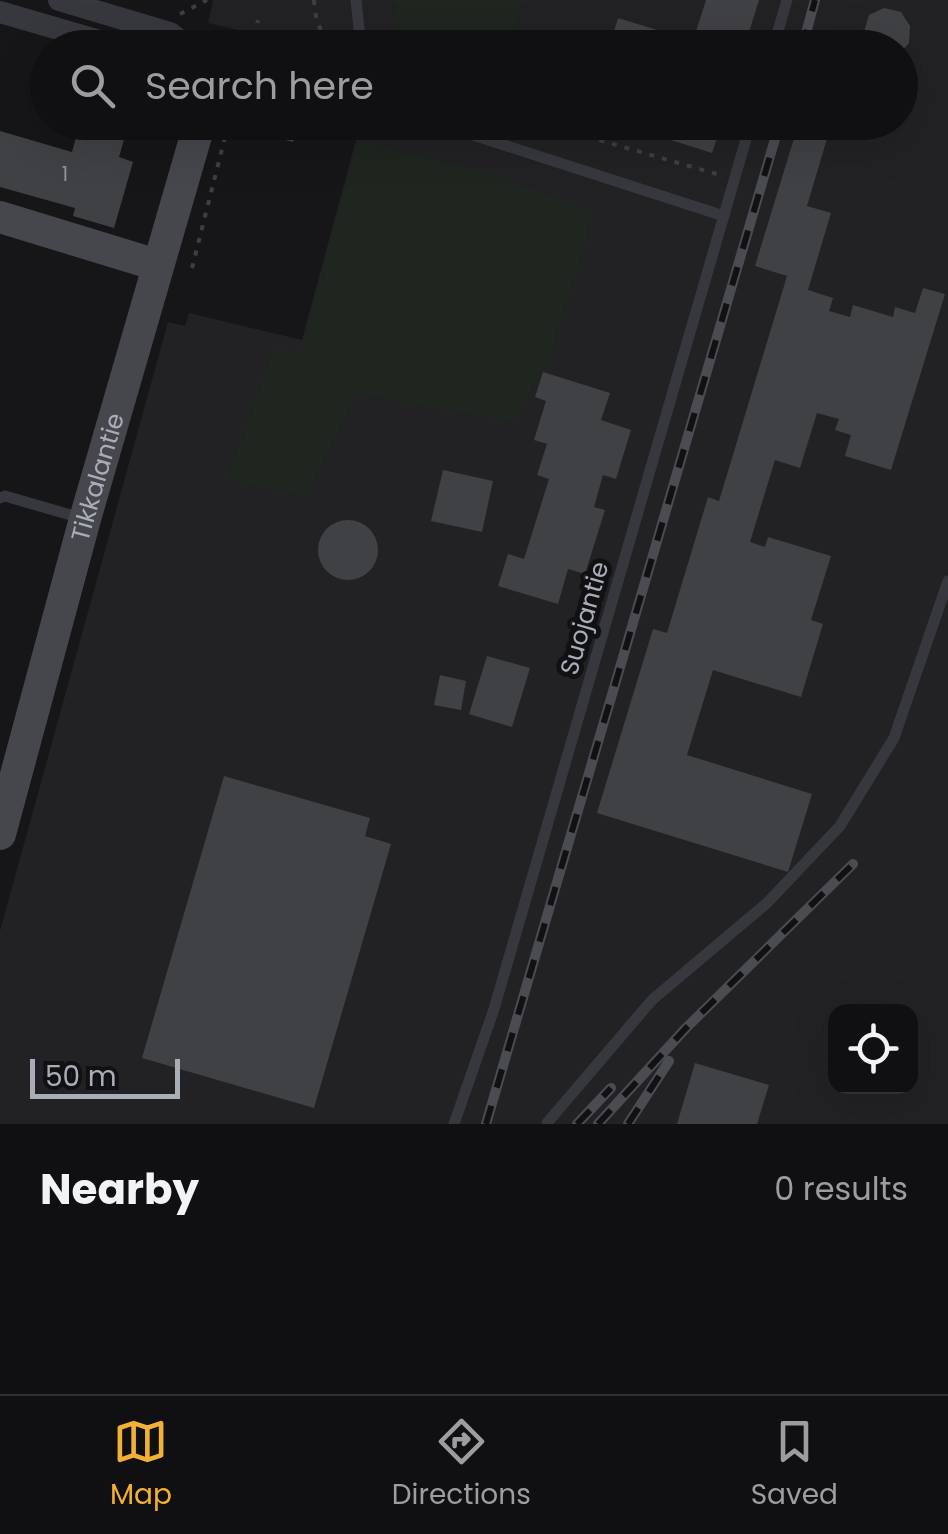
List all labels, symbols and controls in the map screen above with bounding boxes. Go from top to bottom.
search box [30,30,918,140]
icon: search [65,58,120,113]
text: Search here [145,59,374,112]
house number: 1 [62,160,68,188]
street label: Tikkalantie [63,409,133,545]
street label: Suojantie [552,557,617,679]
map controls [828,1004,918,1094]
button: locate [828,1004,918,1094]
scale bar [30,1054,180,1098]
text: 50 m [45,1057,116,1096]
text: Nearby [40,1160,199,1219]
text: 0 results [774,1166,908,1211]
tab: Map [110,1414,172,1516]
tab: Directions [392,1414,531,1516]
tab: Saved [751,1414,838,1516]

